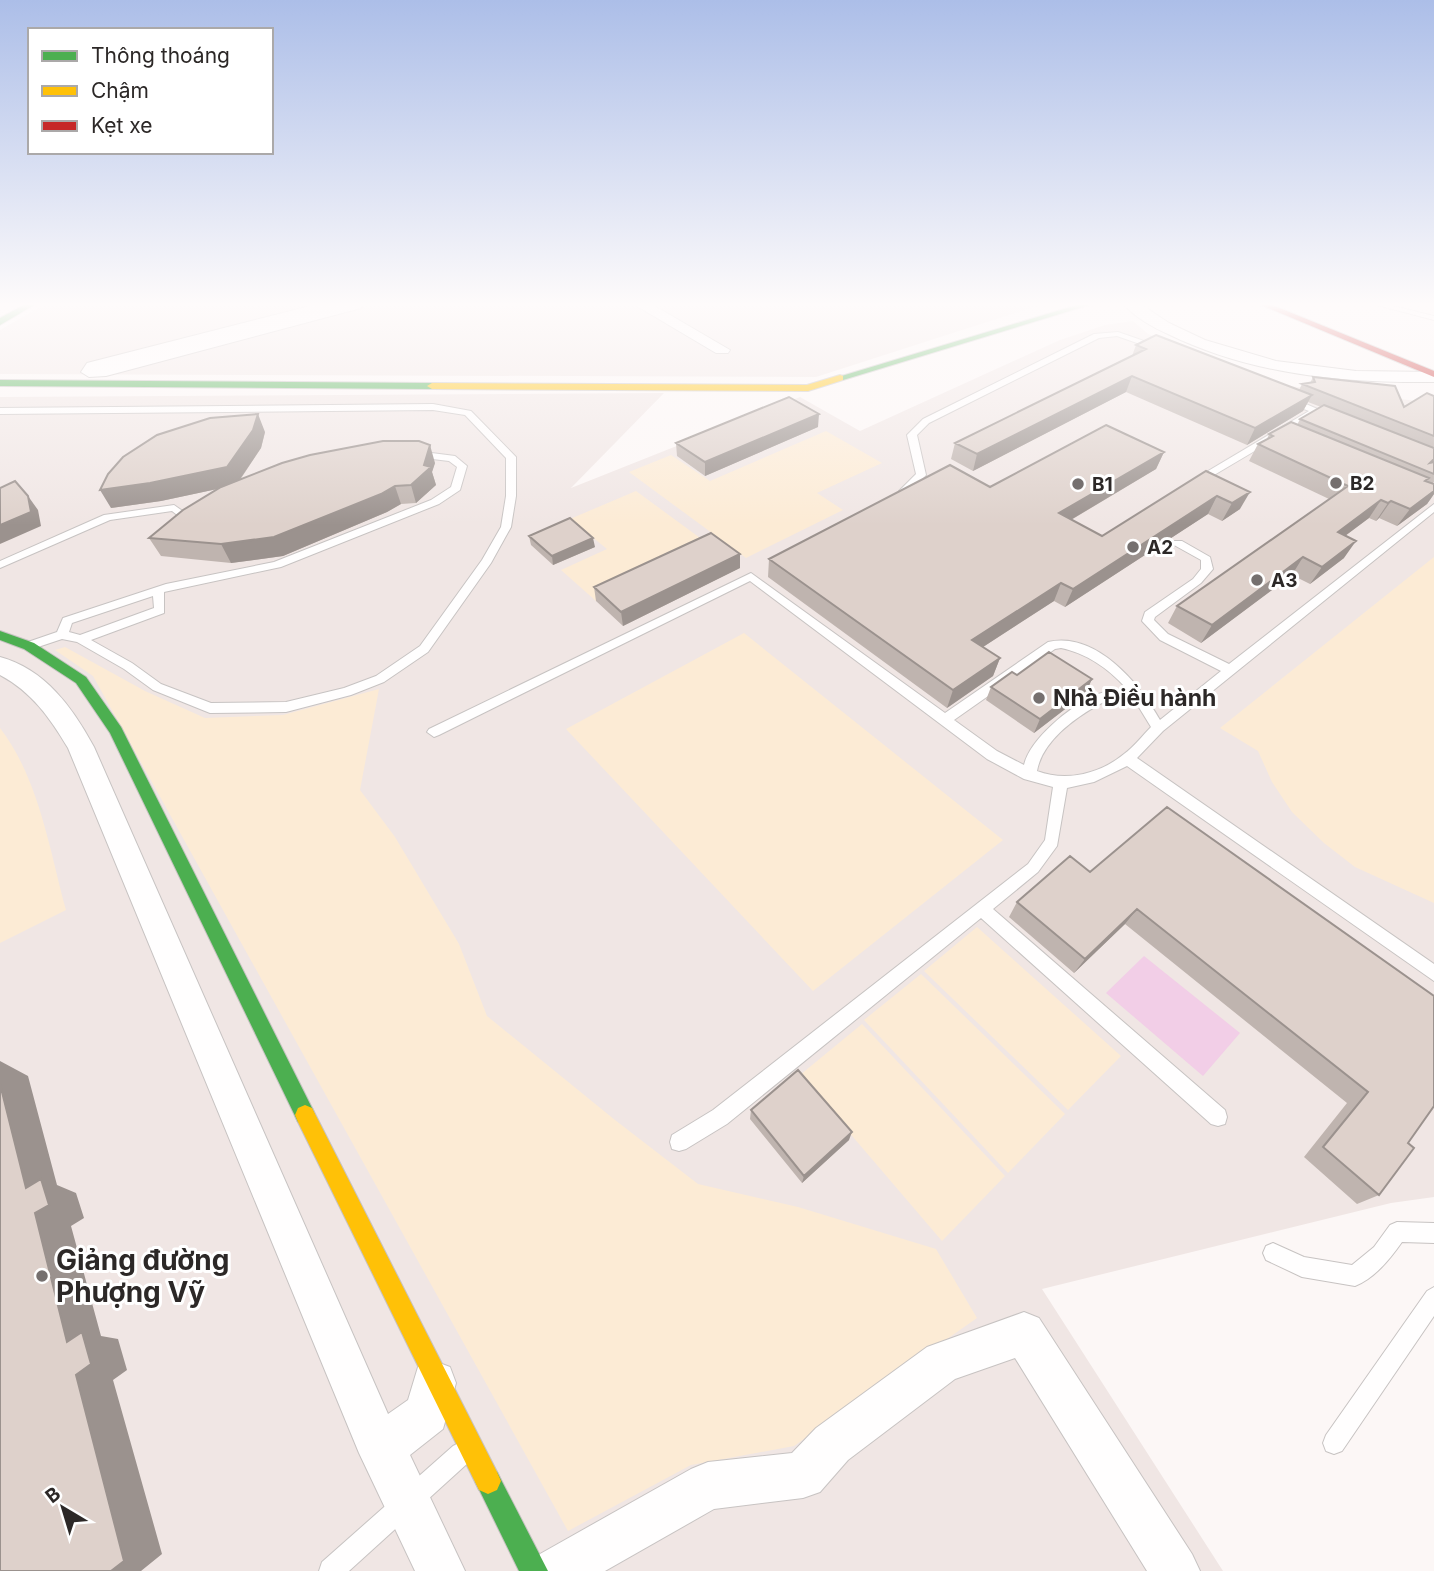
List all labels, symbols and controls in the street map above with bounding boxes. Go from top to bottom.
legend [28,28,273,154]
text: Thông thoáng [91,43,230,68]
text: Chậm [91,78,149,103]
text: Kẹt xe [91,113,153,138]
place label: B2 [1350,472,1375,495]
place label: B1 [1092,473,1113,496]
marker: B2 [1328,475,1344,491]
marker: B1 [1070,476,1086,492]
place label: A2 [1147,536,1173,559]
marker: A2 [1125,539,1141,555]
place label: A3 [1271,569,1297,592]
marker: A3 [1249,572,1265,588]
place label: Nhà Điều hành [1053,684,1216,712]
marker: Nhà Điều hành [1031,690,1047,706]
place label: Giảng đường Phượng Vỹ [56,1243,229,1309]
marker: Giảng đường Phượng Vỹ [34,1268,50,1284]
north arrow [28,1473,98,1543]
text: B [41,1482,65,1508]

